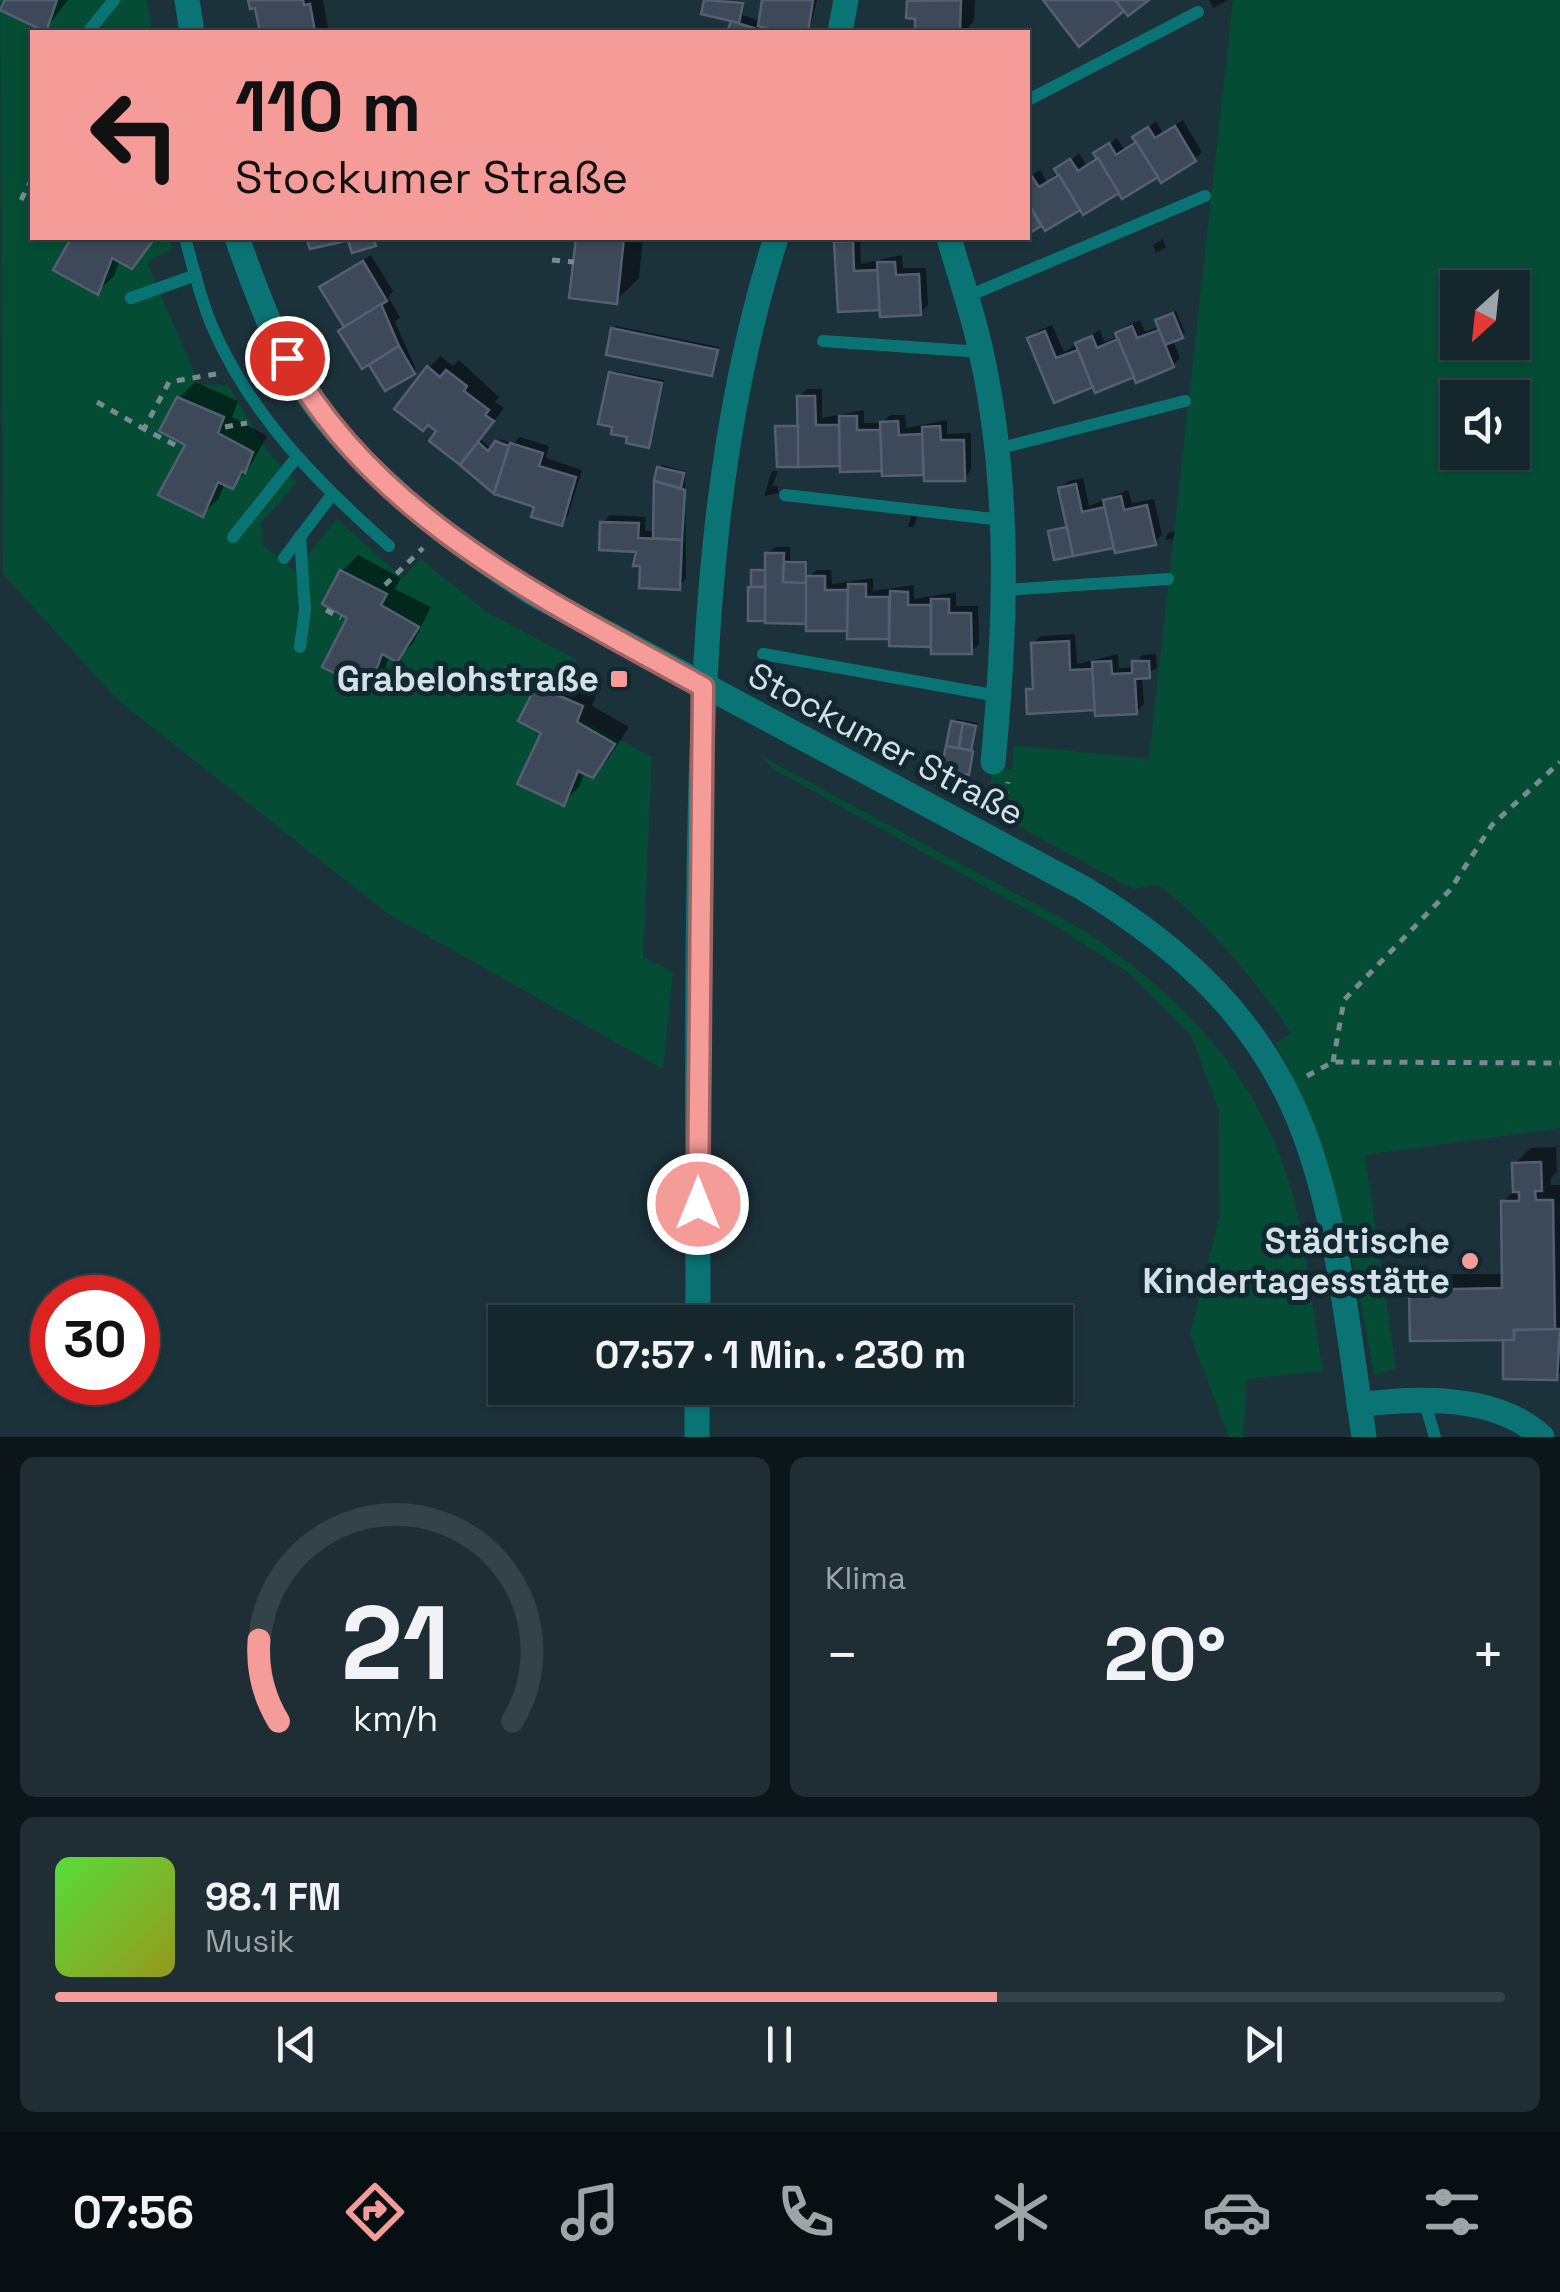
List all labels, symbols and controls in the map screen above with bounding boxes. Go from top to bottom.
text: 110 m [235,62,421,151]
icon: left [70,70,200,200]
text: Stockumer Straße [235,149,628,206]
north arrow [1440,270,1530,360]
map controls [1440,270,1530,470]
pin [245,316,330,401]
icon: arrive [260,331,315,386]
button: sound [1440,380,1530,470]
street label: Stockumer Straße [741,653,1031,835]
place label: Grabelohstraße [337,657,599,701]
marker: Grabelohstraße [608,668,630,690]
position arrow [646,1152,750,1256]
place label: Städtische Kindertagesstätte [1142,1219,1450,1303]
marker: Städtische Kindertagesstätte [1459,1250,1481,1272]
speed limit sign: 30 [30,1275,160,1405]
text: 07:57 · 1 Min. · 230 m [595,1331,966,1379]
text: Klima [825,1558,906,1598]
text: 21 [341,1577,449,1709]
text: 20° [1104,1606,1226,1702]
text: − [825,1620,859,1690]
text: + [1471,1620,1505,1690]
text: km/h [352,1696,438,1741]
text: 98.1 FM [205,1873,341,1921]
text: Musik [205,1921,294,1961]
icon: previous [269,2017,324,2072]
icon: pause [752,2017,807,2072]
icon: next [1236,2017,1291,2072]
icon: directions [340,2177,410,2247]
icon: music [555,2177,625,2247]
icon: phone [771,2177,841,2247]
icon: climate [986,2177,1056,2247]
icon: car [1202,2177,1272,2247]
icon: filters [1417,2177,1487,2247]
text: 07:56 [73,2184,194,2241]

